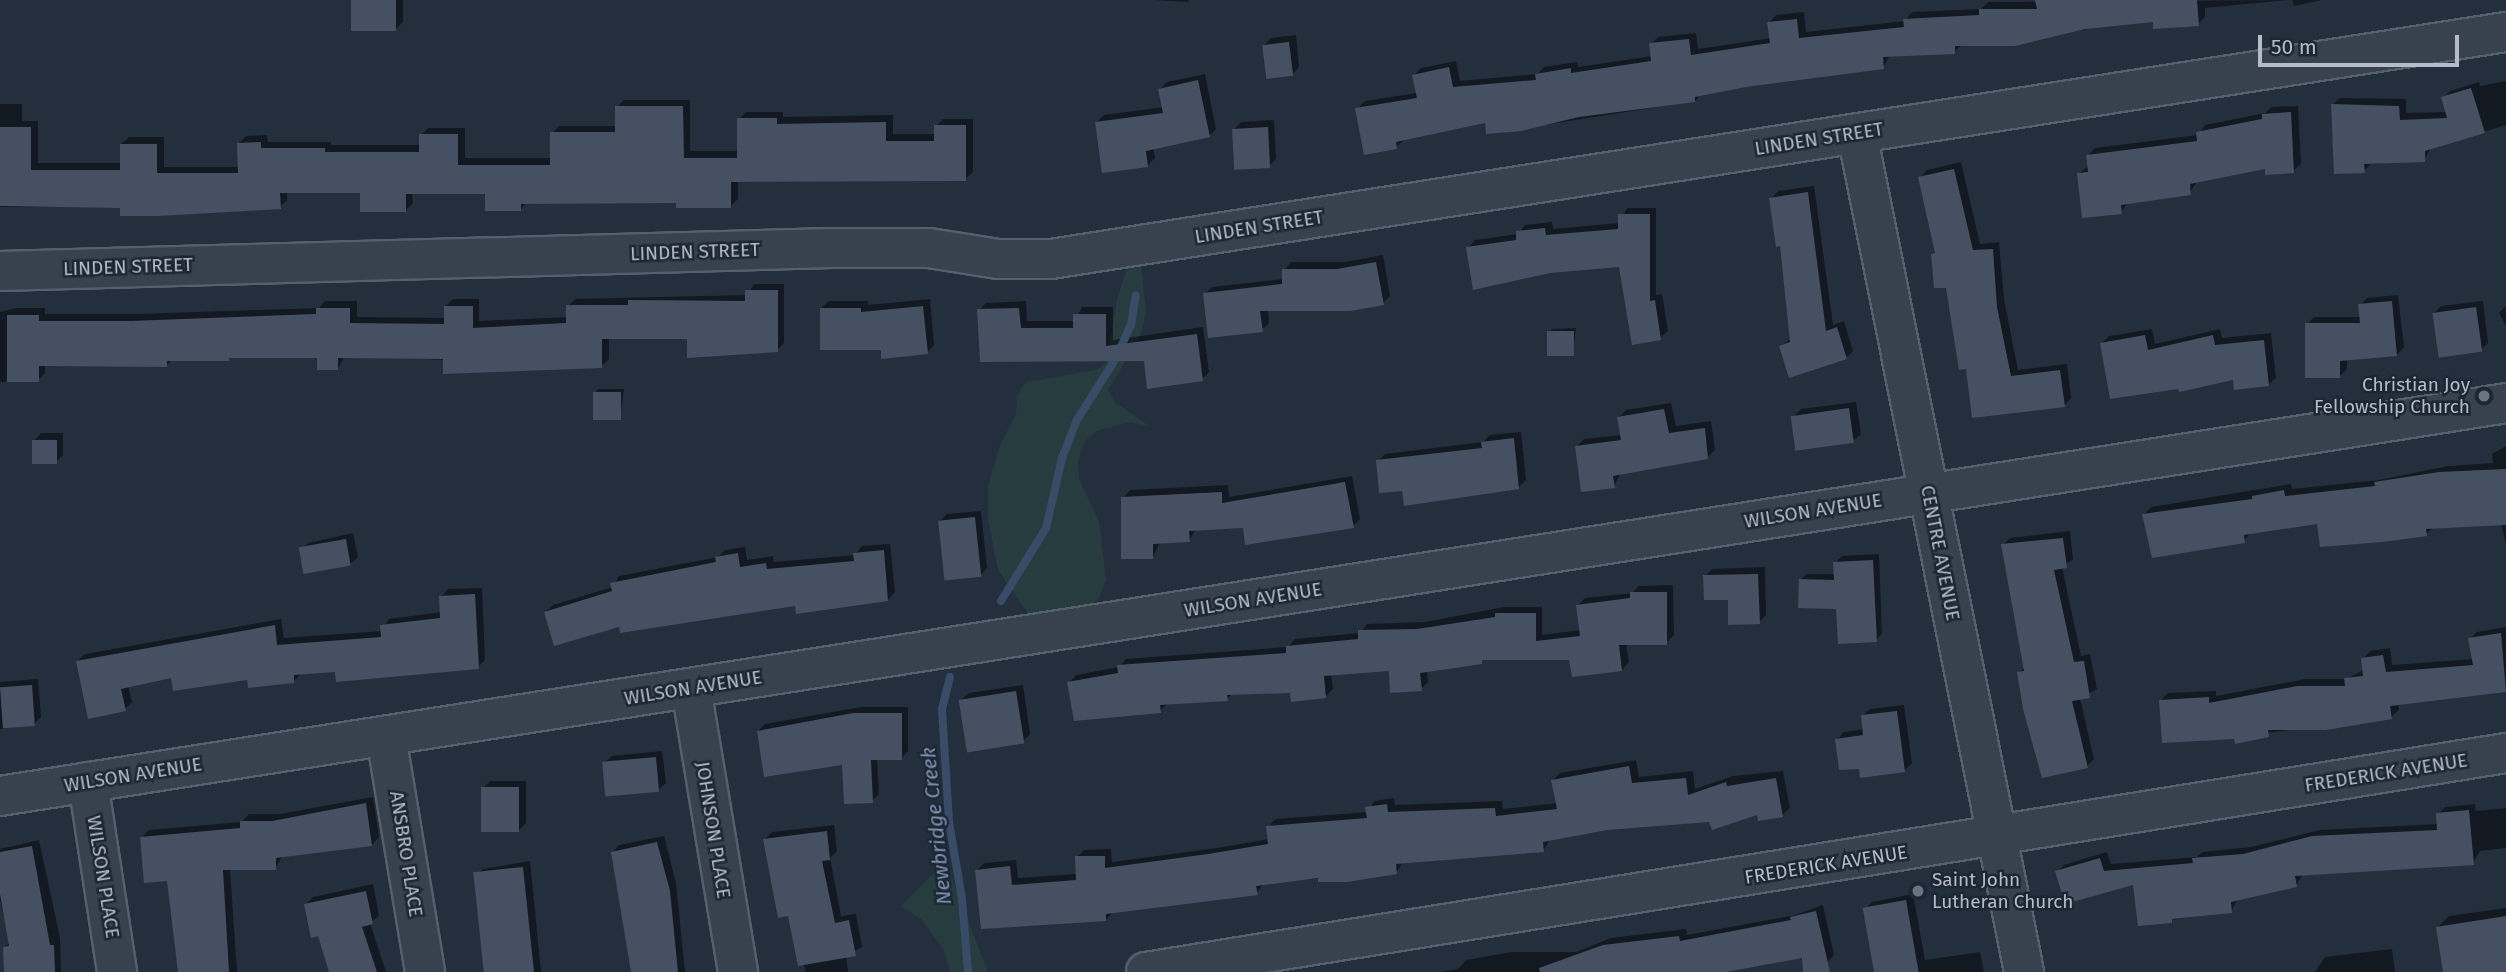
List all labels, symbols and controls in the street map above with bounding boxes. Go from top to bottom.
scale bar [2261,21,2462,65]
text: 50 m [2271,34,2317,60]
street label: LINDEN STREET [1753,118,1885,160]
street label: LINDEN STREET [1193,206,1325,248]
street label: LINDEN STREET [630,238,760,266]
street label: LINDEN STREET [63,253,193,281]
place label: Christian Joy Fellowship Church [2314,374,2470,418]
marker: Christian Joy Fellowship Church [2476,388,2492,404]
street label: CENTRE AVENUE [1916,483,1964,623]
street label: WILSON AVENUE [1743,489,1883,533]
street label: WILSON AVENUE [1183,578,1323,622]
street label: WILSON AVENUE [623,666,763,710]
water label: Newbridge Creek [915,746,957,906]
street label: FREDERICK AVENUE [2303,749,2469,797]
street label: WILSON AVENUE [63,753,203,797]
street label: JOHNSON PLACE [691,760,735,900]
street label: ANSBRO PLACE [385,789,427,919]
street label: WILSON PLACE [82,814,124,940]
street label: FREDERICK AVENUE [1743,841,1909,889]
place label: Saint John Lutheran Church [1932,869,2073,913]
marker: Saint John Lutheran Church [1910,883,1926,899]

